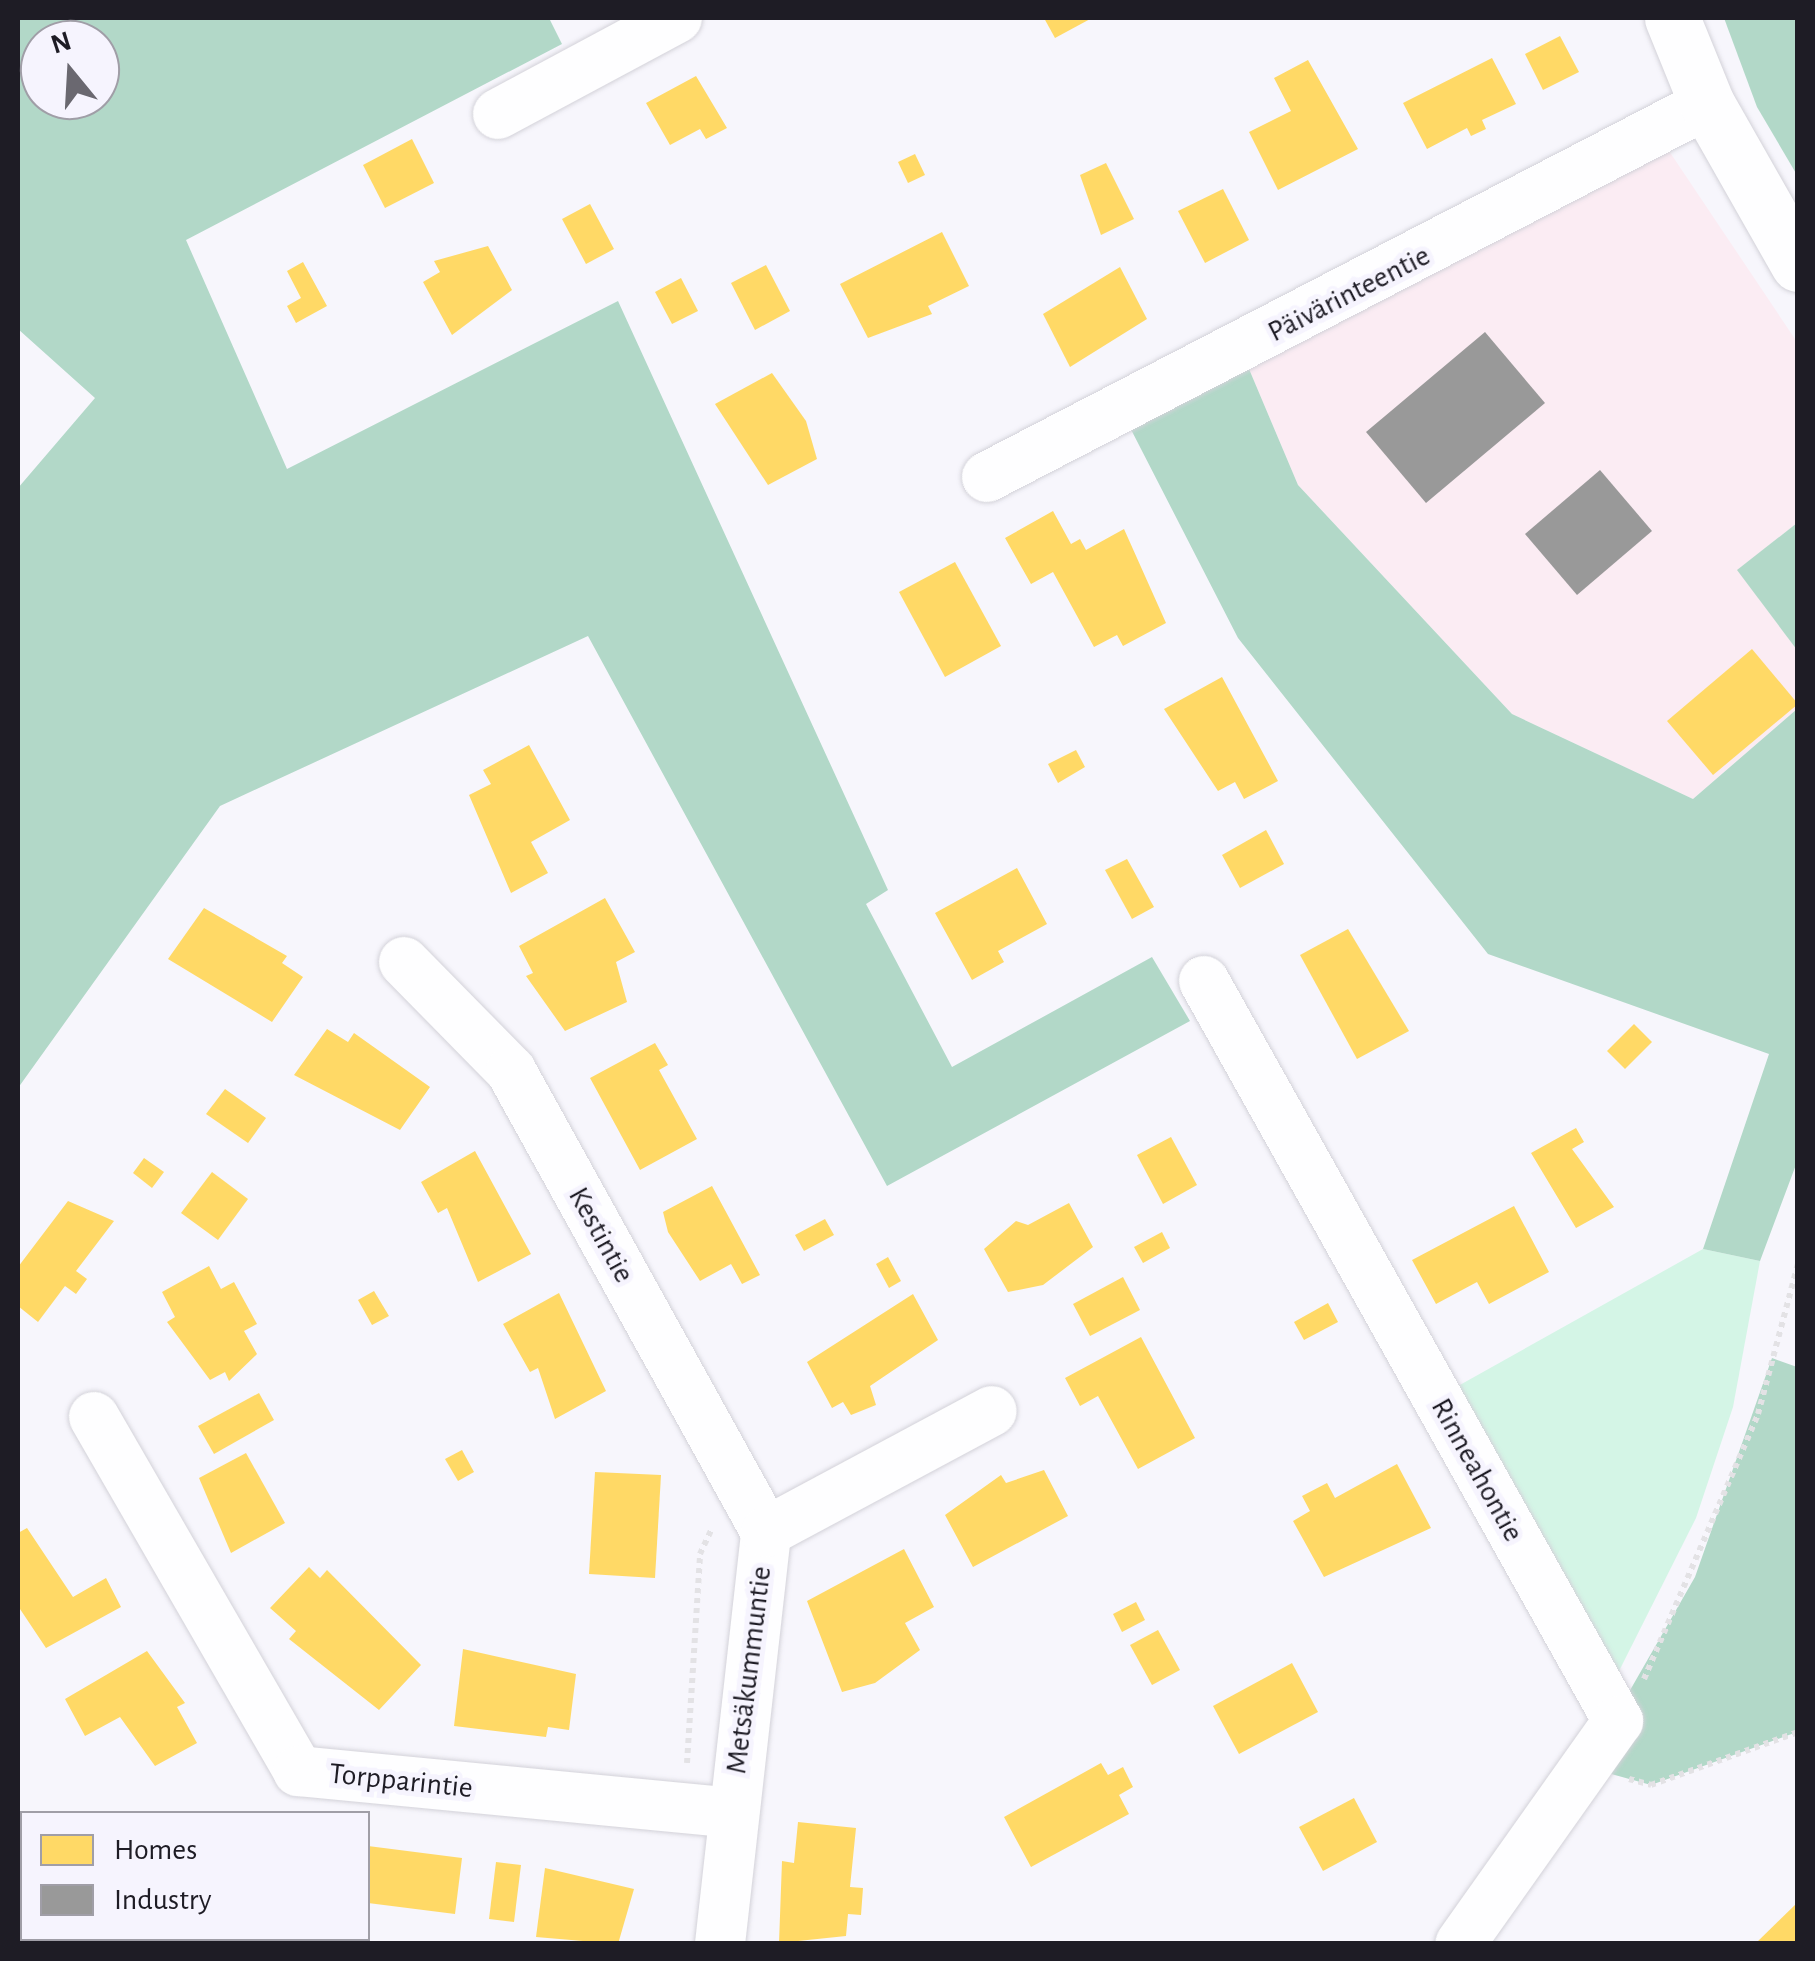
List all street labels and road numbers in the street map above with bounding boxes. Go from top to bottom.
street label: Päivärinteentie [1262,238,1436,350]
street label: Kestintie [560,1181,642,1289]
street label: Rinneahontie [1423,1392,1531,1548]
street label: Metsäkummuntie [718,1564,780,1776]
street label: Torpparintie [327,1756,475,1806]

